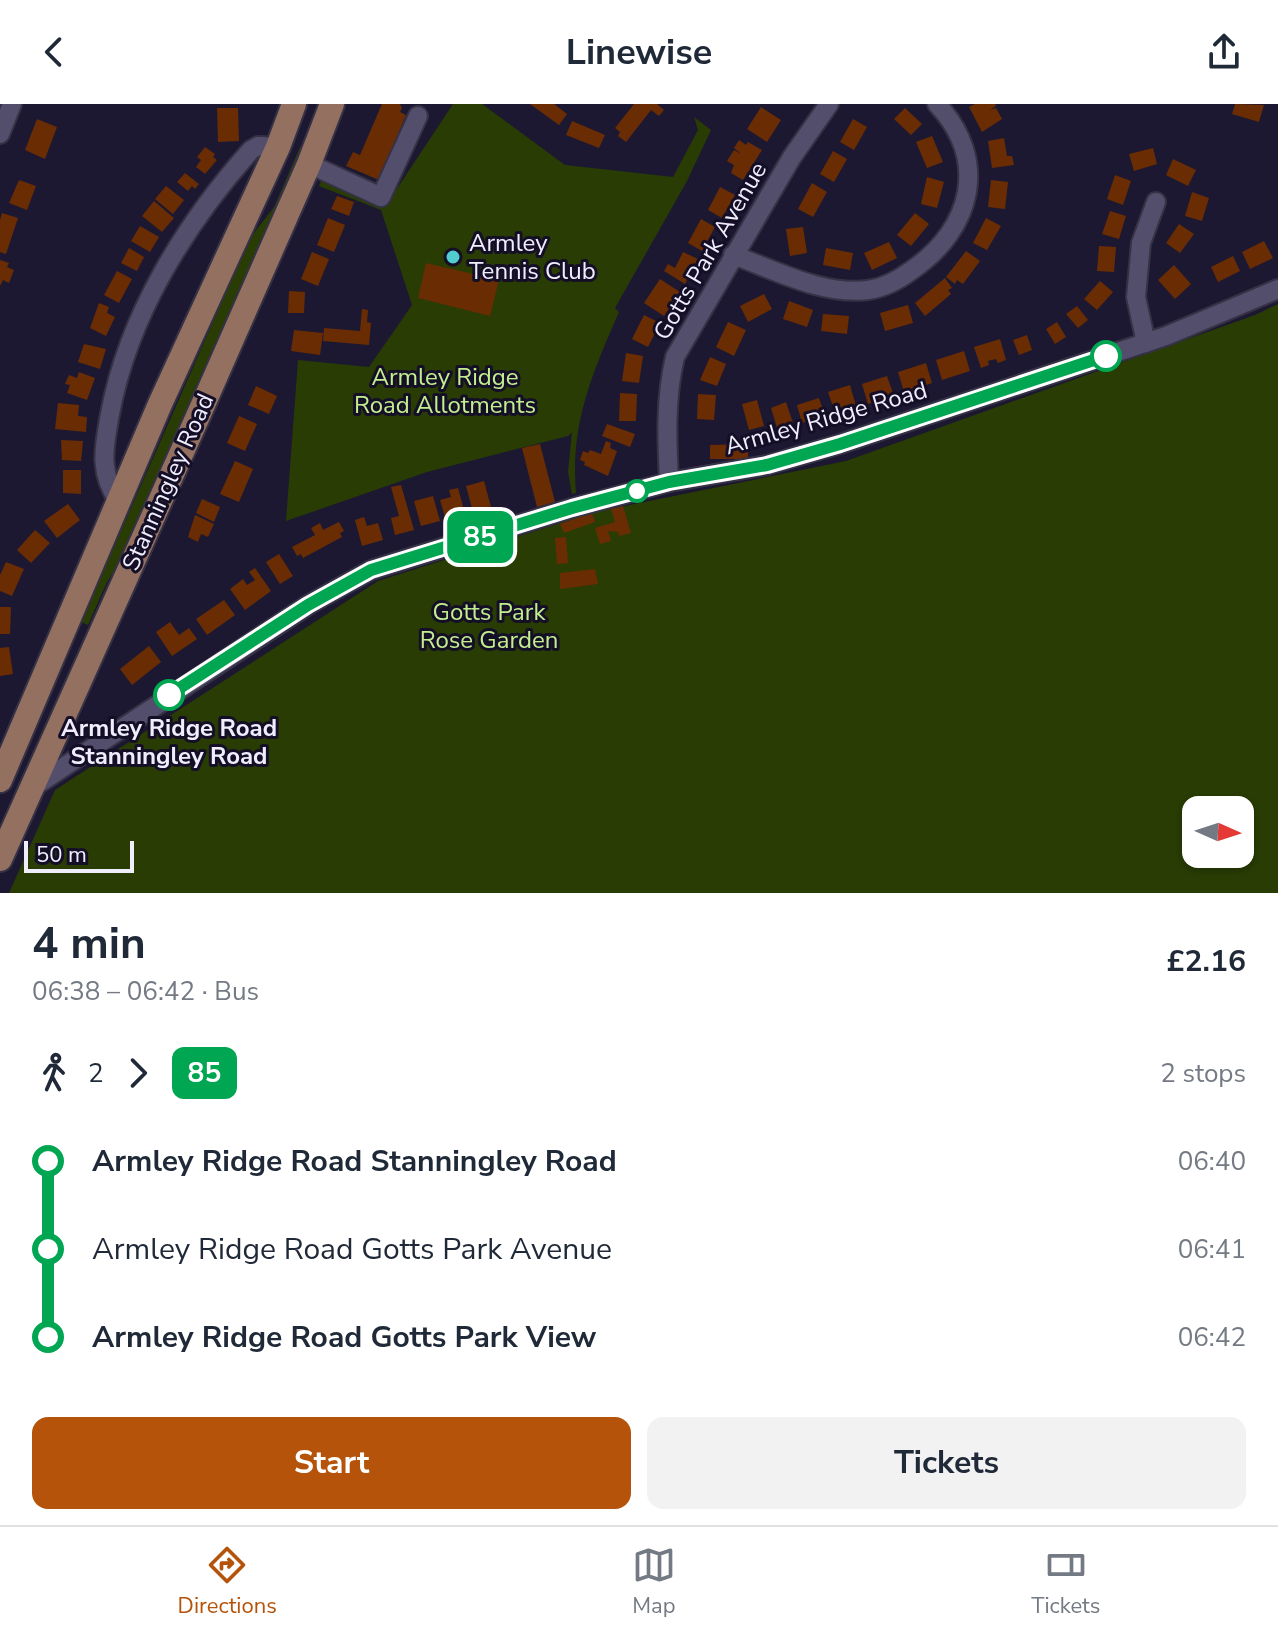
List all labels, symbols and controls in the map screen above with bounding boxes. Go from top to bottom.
text: Linewise [566,28,712,77]
icon: back [32,30,76,74]
icon: share [1202,30,1246,74]
street label: Gotts Park Avenue [646,156,774,346]
place label: Armley Tennis Club [469,227,596,287]
marker: Armley Tennis Club [444,248,462,266]
unlabelled marker [1091,341,1121,371]
park label: Armley Ridge Road Allotments [354,361,536,421]
street label: Armley Ridge Road [721,374,931,462]
street label: Stanningley Road [115,389,221,575]
unlabelled marker [626,480,648,502]
line badge: 85 [444,511,516,563]
text: 85 [463,518,497,556]
park label: Gotts Park Rose Garden [420,596,558,656]
marker: Armley Ridge Road Stanningley Road [154,680,184,710]
place label: Armley Ridge Road Stanningley Road [61,712,277,772]
north arrow [1182,796,1254,868]
map controls [1182,796,1254,868]
scale bar [24,837,134,873]
text: 50 m [36,840,87,870]
text: 4 min [32,914,146,974]
text: £2.16 [1167,941,1246,982]
text: 06:38 – 06:42 · Bus [32,974,259,1009]
icon: walk [32,1051,76,1095]
icon: forward [116,1051,160,1095]
text: 85 [188,1054,221,1092]
text: 2 [88,1056,104,1091]
text: 2 stops [1160,1056,1246,1091]
text: Armley Ridge Road Stanningley Road [92,1141,617,1182]
text: 06:40 [1178,1144,1246,1179]
text: Armley Ridge Road Gotts Park Avenue [92,1229,612,1270]
text: 06:41 [1178,1232,1246,1267]
text: Armley Ridge Road Gotts Park View [92,1317,596,1358]
text: 06:42 [1178,1320,1246,1355]
button: Start [32,1417,631,1509]
button: Tickets [647,1417,1246,1509]
tab: Directions [178,1543,277,1621]
tab: Map [632,1543,676,1621]
tab: Tickets [1031,1543,1100,1621]

